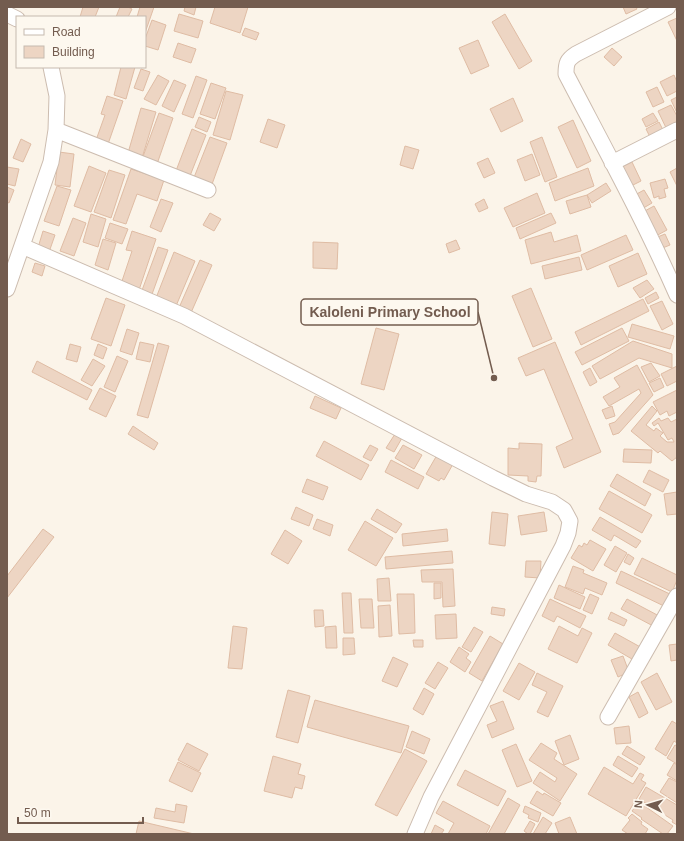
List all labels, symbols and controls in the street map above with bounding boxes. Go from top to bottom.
legend [16,16,146,68]
text: Road [52,25,81,39]
text: Building [52,45,95,59]
callout: Kaloleni Primary School [301,299,478,325]
text: Kaloleni Primary School [309,304,471,320]
north arrow [628,785,668,825]
scale bar [18,799,143,825]
text: N [632,800,644,809]
text: 50 m [24,806,51,820]

